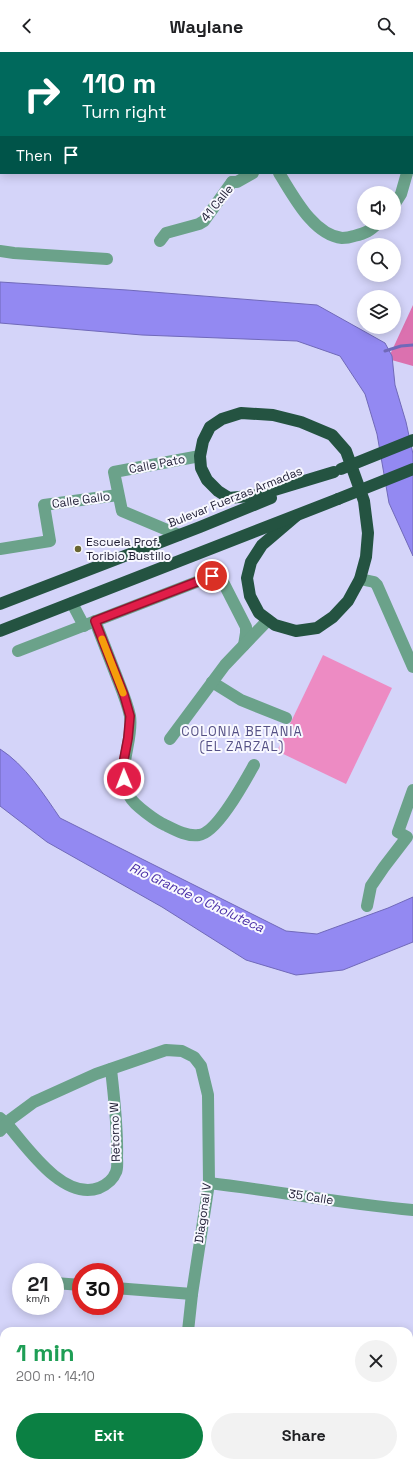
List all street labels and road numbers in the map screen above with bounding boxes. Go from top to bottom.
street label: 41 Calle [197,181,237,225]
street label: Calle Pato [127,451,187,477]
street label: Bulevar Fuerzas Armadas [165,463,305,531]
street label: Calle Gallo [51,488,111,512]
street label: Retorno W [106,1101,124,1162]
street label: Diagonal V [191,1181,215,1244]
street label: 35 Calle [287,1186,335,1208]

